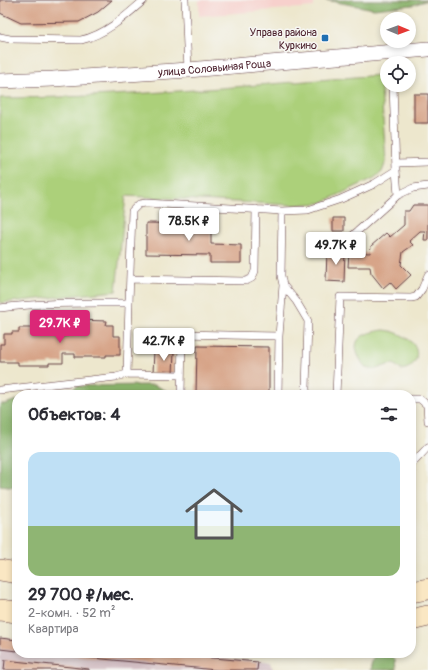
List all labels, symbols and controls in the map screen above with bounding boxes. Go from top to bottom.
north arrow [380,12,416,48]
map controls [380,12,416,92]
place label: Управа района Куркино [249,26,317,52]
marker: Управа района Куркино [320,33,330,43]
street label: улица Соловьиная Роща [157,56,272,79]
button: locate [380,56,416,92]
pin: 78.5K ₽ [152,208,226,242]
text: 78.5K ₽ [168,213,210,229]
pin: 49.7K ₽ [299,232,373,266]
text: 49.7K ₽ [315,237,357,253]
pin: 29.7K ₽ [23,310,97,344]
text: 29.7K ₽ [39,315,81,331]
pin: 42.7K ₽ [127,328,201,362]
text: 42.7K ₽ [143,333,186,349]
icon: filters [378,403,400,425]
text: Объектов: 4 [28,404,120,425]
icon: home [178,478,250,550]
text: 29 700 ₽/мес. [28,584,134,605]
text: 2-комн. · 52 m² [28,605,115,621]
text: Квартира [28,621,79,637]

